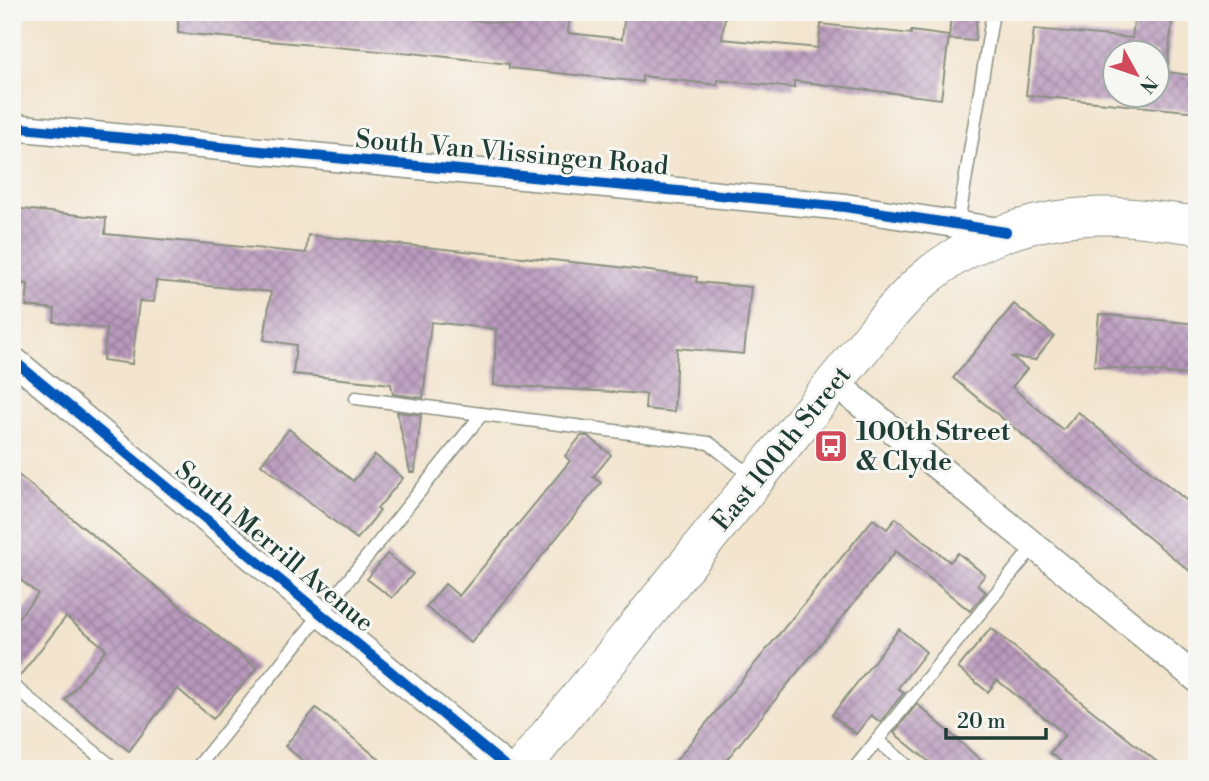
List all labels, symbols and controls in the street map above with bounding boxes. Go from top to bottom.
north arrow [1100,38,1170,108]
text: N [1134,71,1162,98]
street label: South Van Vlissingen Road [354,123,670,183]
street label: East 100th Street [705,360,858,538]
place label: 100th Street & Clyde [856,416,1011,478]
bus stop icon: 100th Street & Clyde [812,427,850,465]
street label: South Merrill Avenue [169,454,380,639]
scale bar [946,697,1046,741]
text: 20 m [957,709,1006,735]

